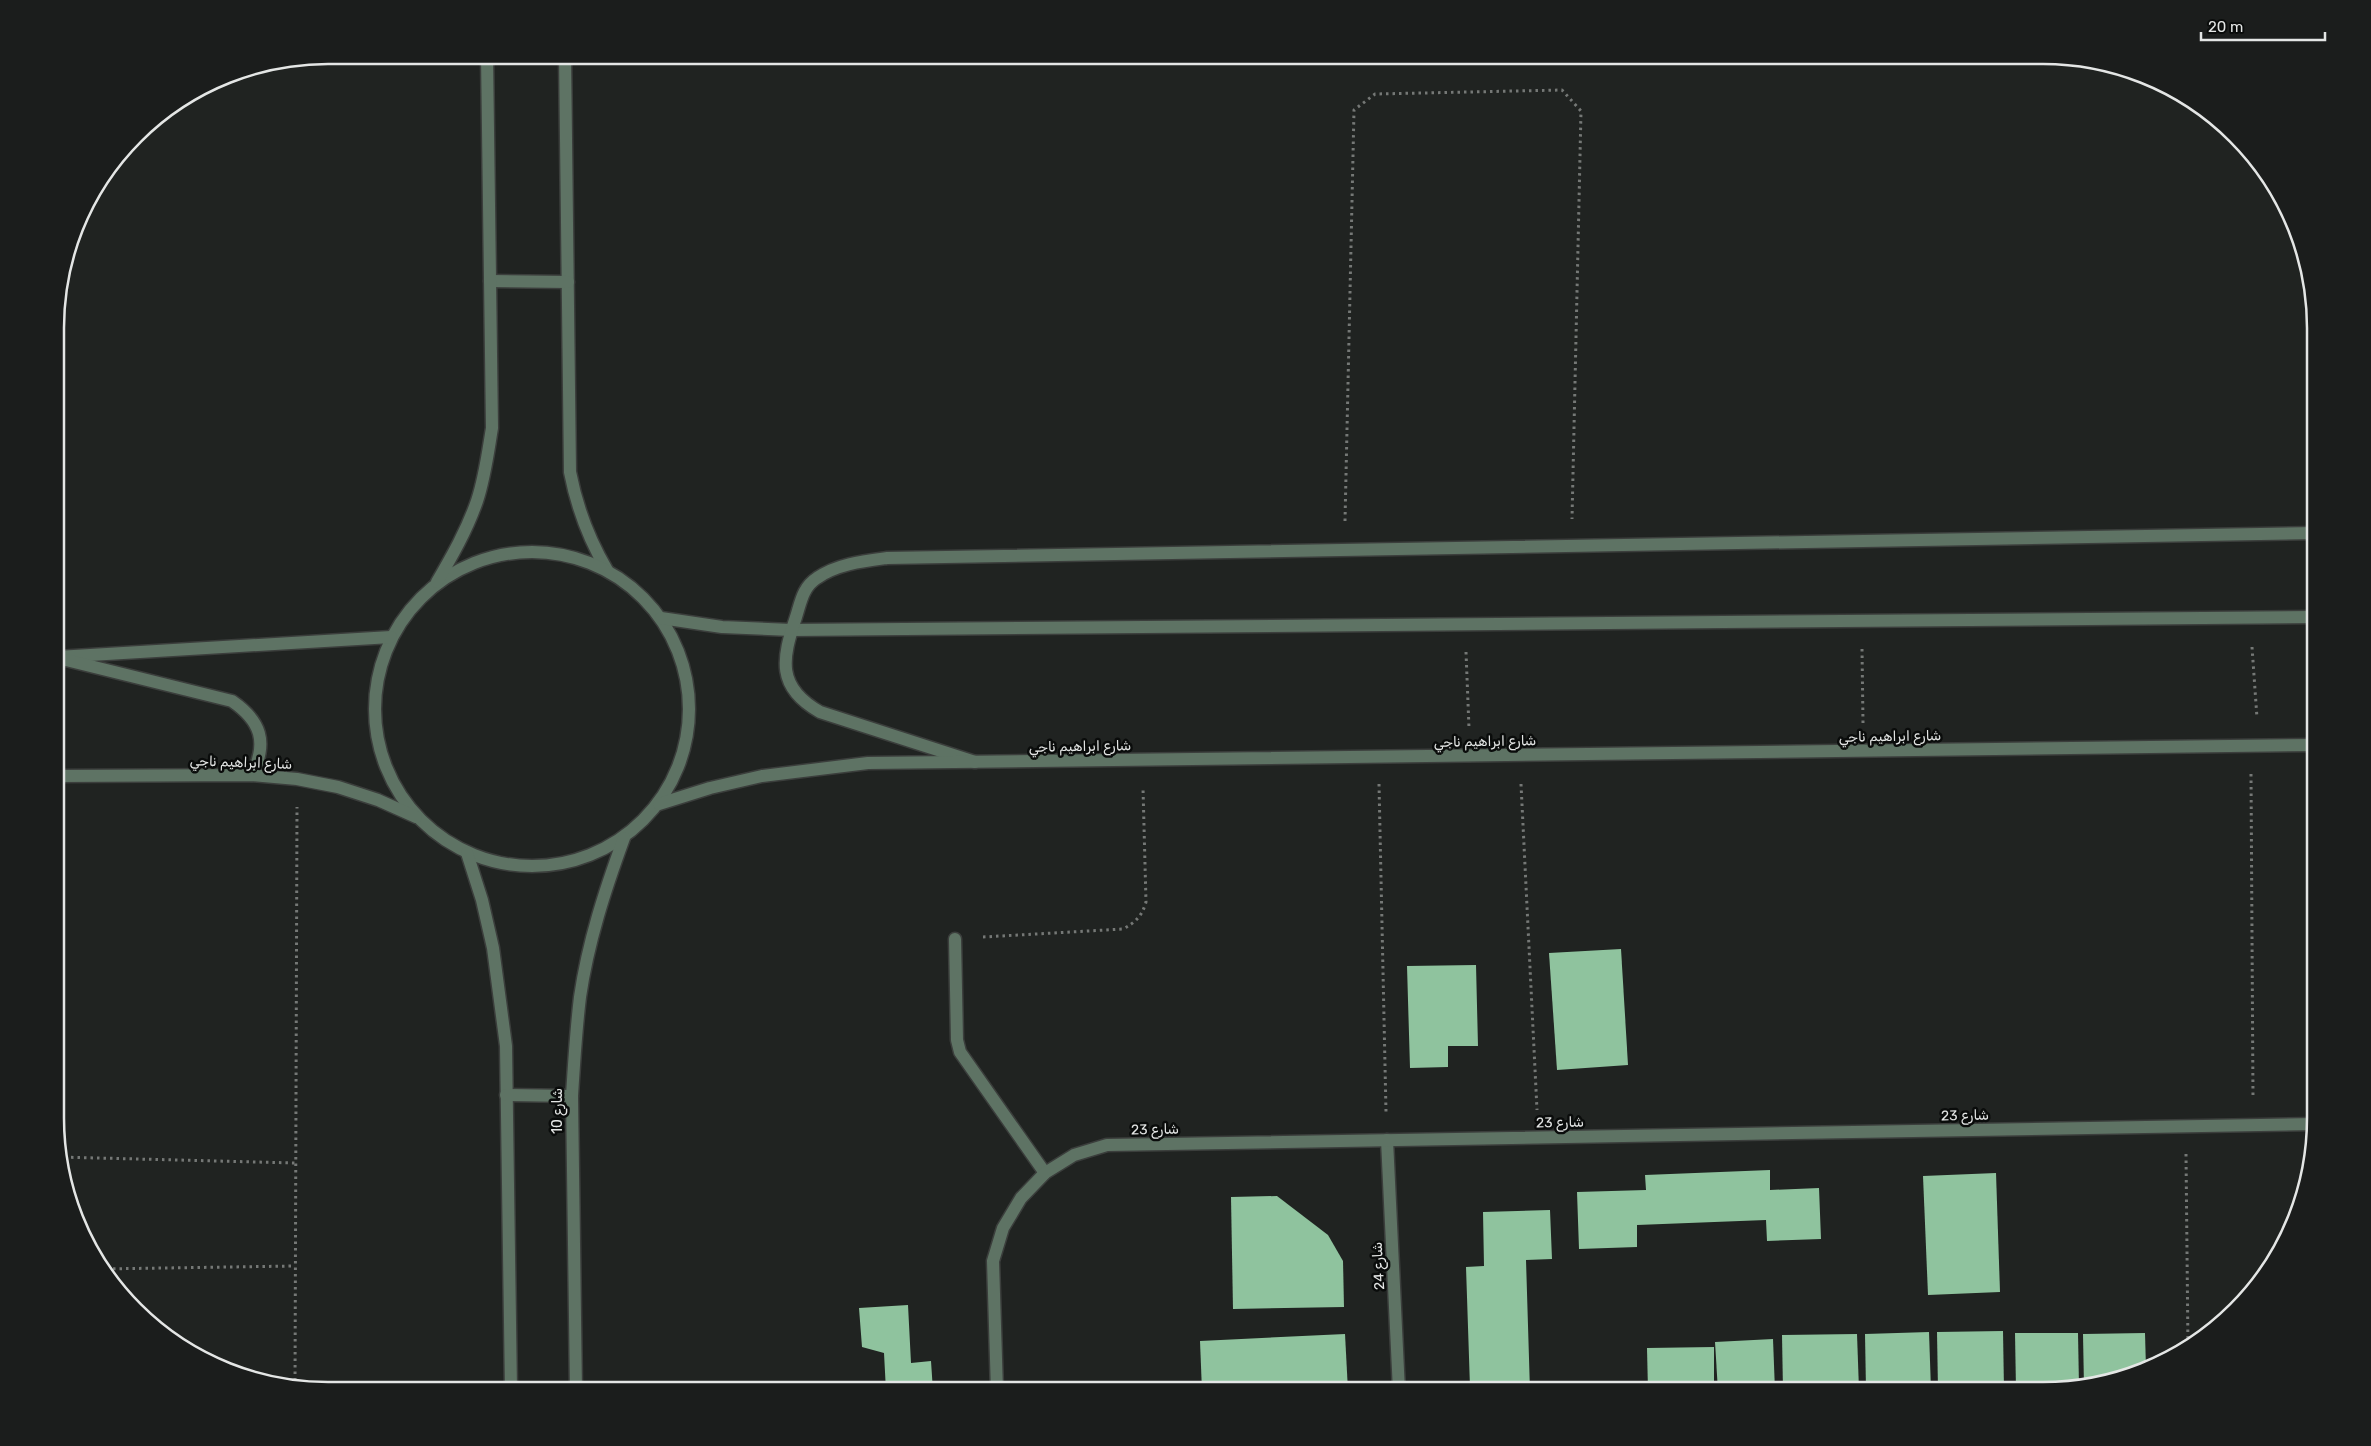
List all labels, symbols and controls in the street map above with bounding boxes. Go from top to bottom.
scale bar [2201,10,2325,42]
text: 20 m [2208,18,2243,36]
street label: شارع ابراهيم ناجي [1839,727,1941,748]
street label: شارع ابراهيم ناجي [1434,732,1536,753]
street label: شارع ابراهيم ناجي [1029,737,1131,758]
street label: شارع ابراهيم ناجي [189,752,293,775]
street label: شارع 10 [549,1088,568,1134]
street label: شارع 23 [1941,1107,1989,1126]
street label: شارع 23 [1536,1114,1584,1133]
street label: شارع 23 [1131,1121,1179,1140]
street label: شارع 24 [1369,1241,1390,1291]

